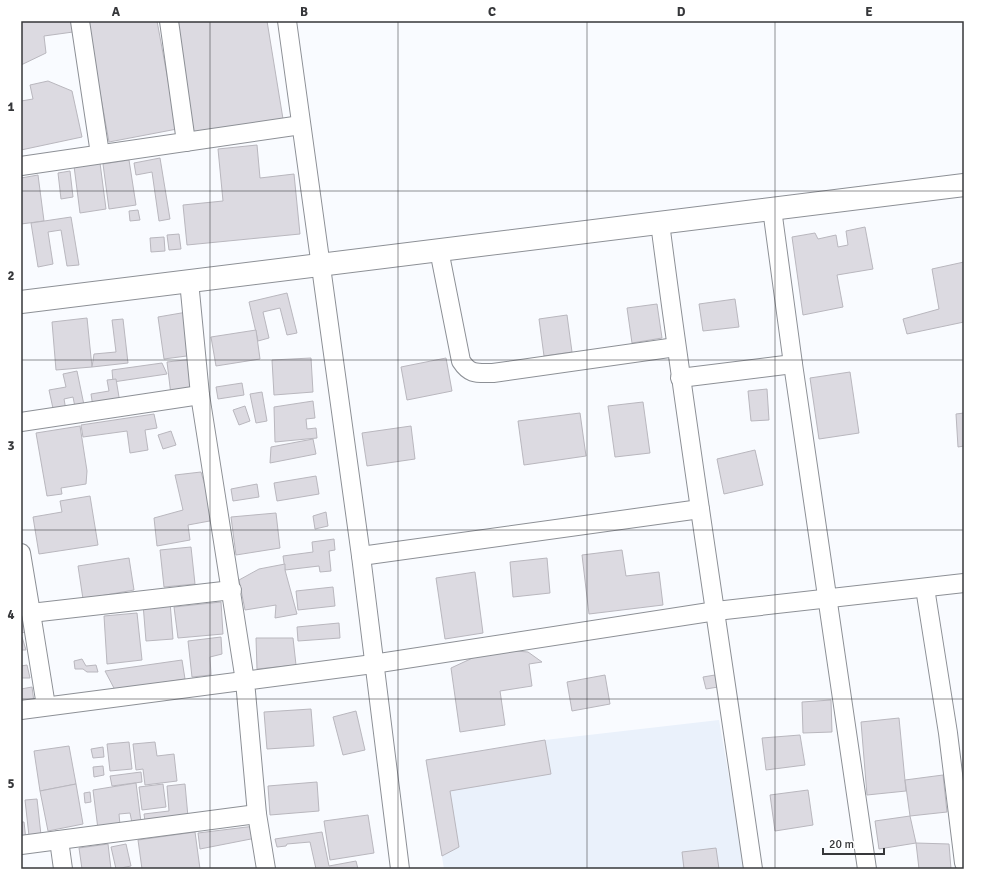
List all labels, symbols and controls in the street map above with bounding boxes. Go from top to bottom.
text: A [112,4,121,20]
text: B [300,4,308,20]
text: C [488,4,496,20]
text: D [677,4,686,20]
text: E [865,4,873,20]
text: 1 [7,99,15,115]
text: 2 [7,268,15,284]
text: 3 [7,438,15,454]
text: 4 [7,607,15,623]
text: 5 [7,776,15,792]
scale bar [823,830,884,856]
text: 20 m [829,837,854,852]

